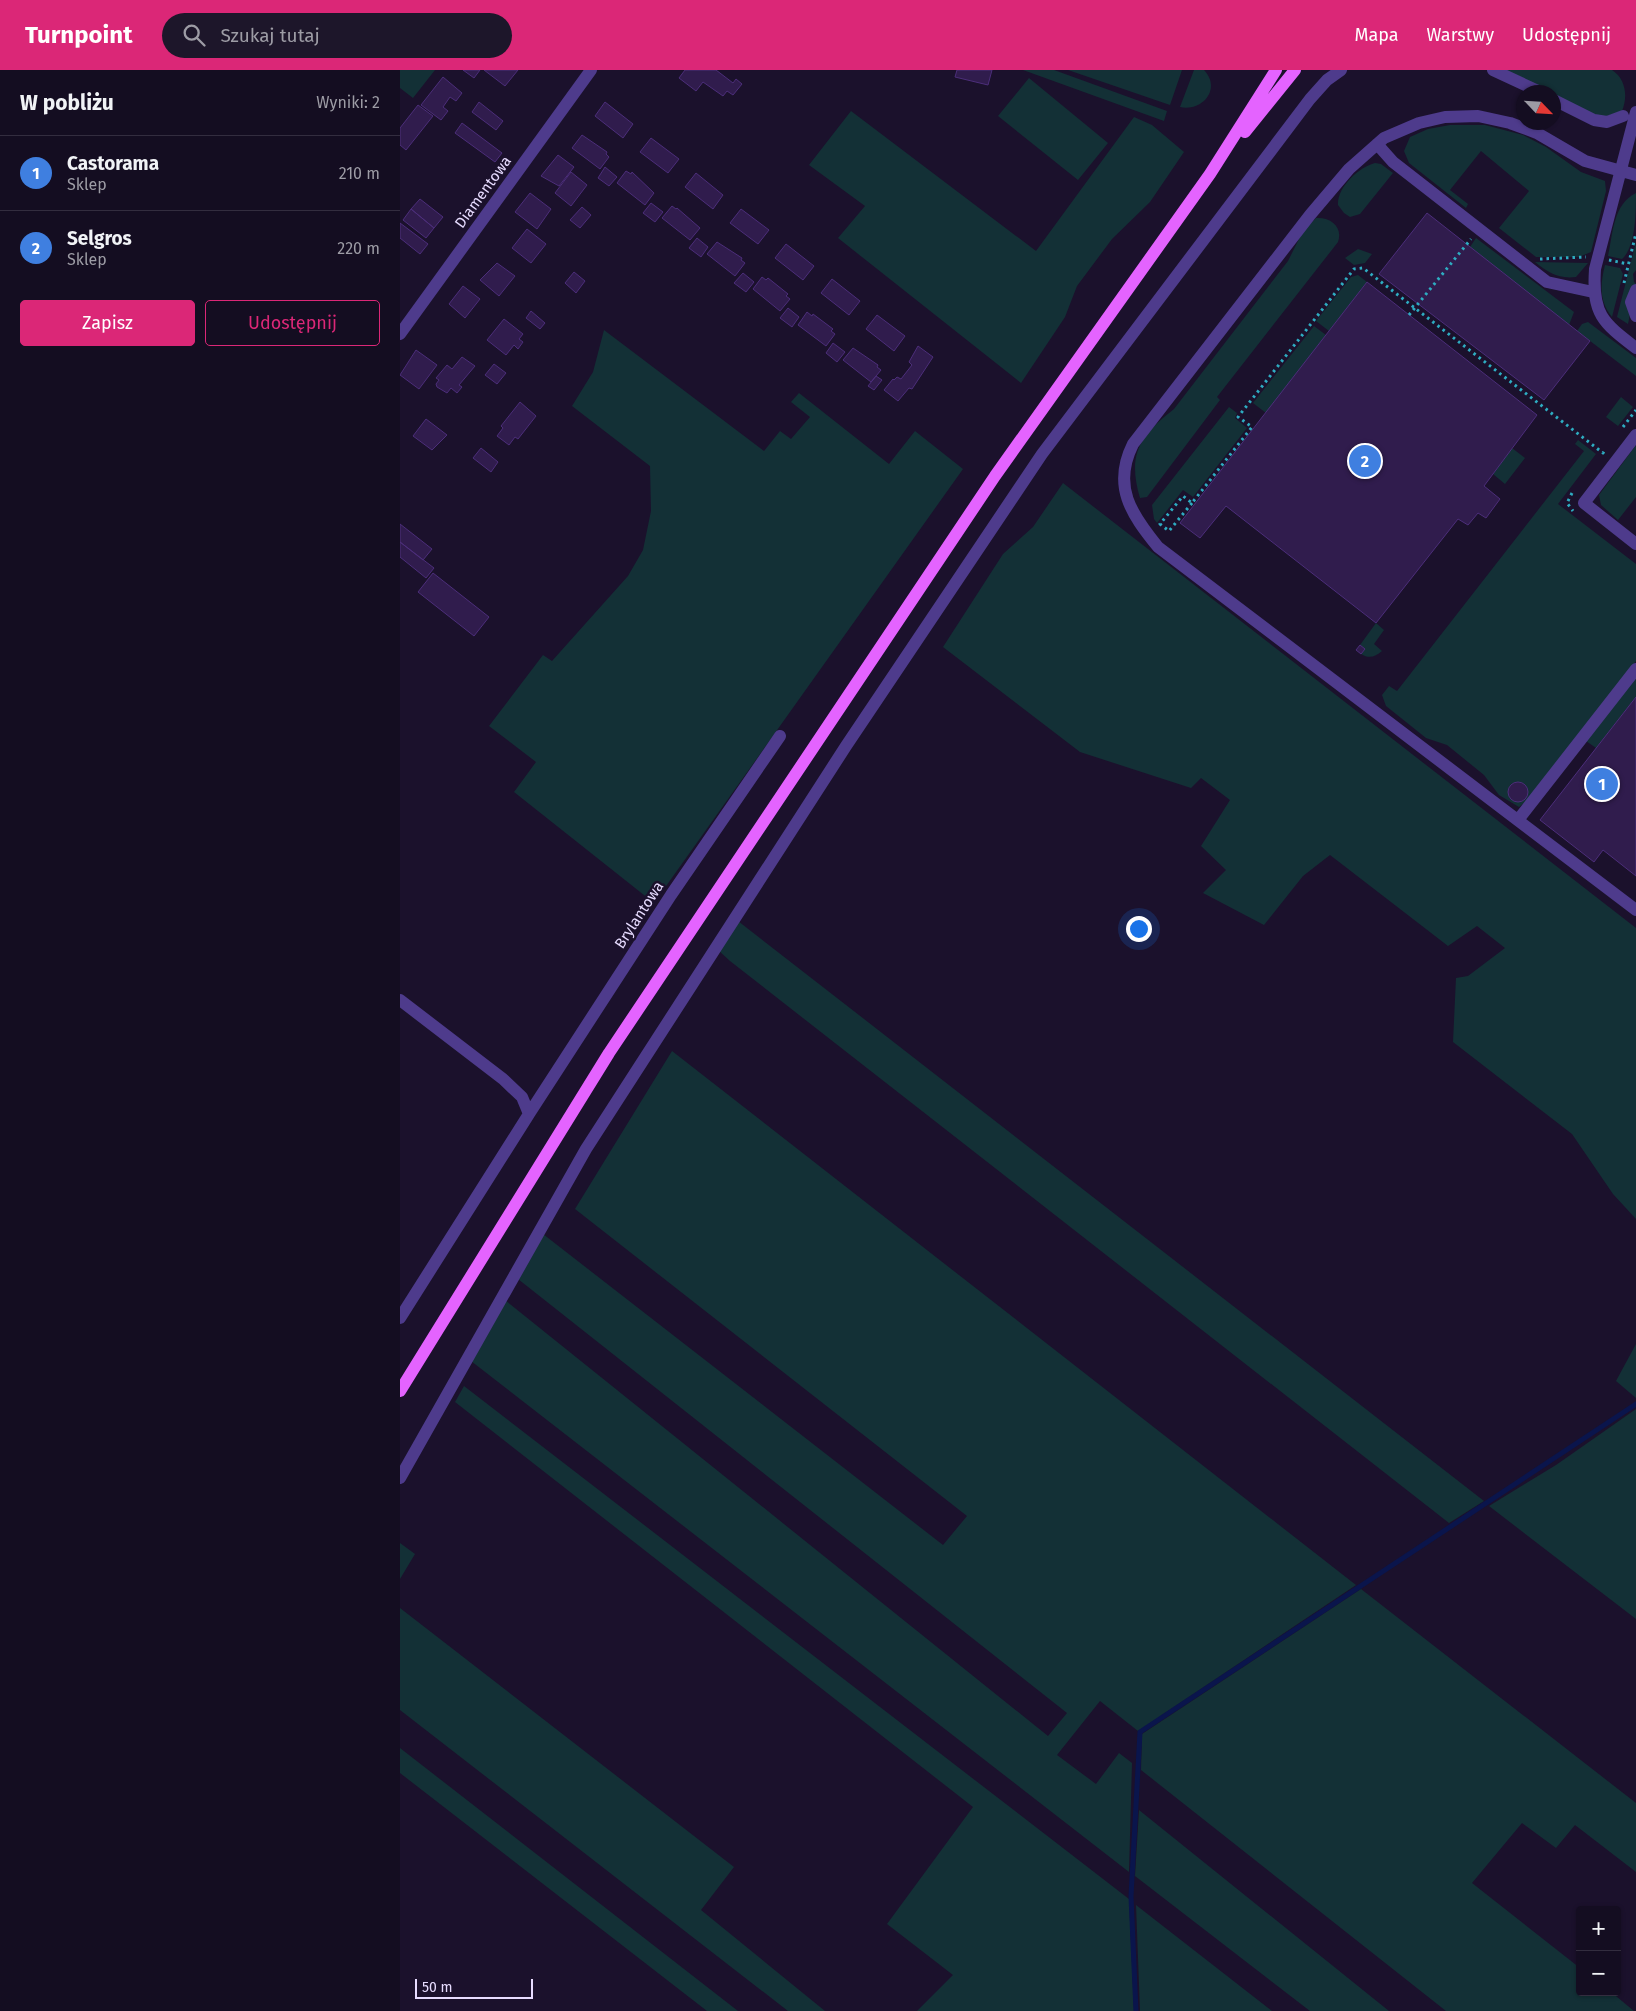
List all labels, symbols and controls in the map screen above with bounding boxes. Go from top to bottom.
search box [162,13,512,58]
text: Turnpoint [25,21,132,49]
icon: search [180,21,208,49]
text: Szukaj tutaj [220,24,320,47]
text: Mapa [1354,24,1399,46]
text: Warstwy [1427,24,1494,46]
text: Udostępnij [1522,24,1611,46]
north arrow [1516,85,1561,130]
text: W pobliżu [20,90,114,116]
text: Wyniki: 2 [316,93,380,112]
text: Castorama [67,152,159,175]
street label: Diamentowa [451,153,515,231]
text: 1 [32,164,40,183]
text: 210 m [339,164,380,183]
text: Sklep [67,175,107,194]
text: Selgros [67,227,132,250]
text: 2 [32,239,40,258]
text: 220 m [337,239,380,258]
text: Sklep [67,250,107,269]
button: Zapisz [20,300,195,346]
button: Udostępnij [205,300,380,346]
pin: 2 [1349,442,1381,480]
pin: 1 [1586,765,1618,803]
street label: Brylantowa [611,878,667,952]
your location [1126,916,1152,942]
map controls [1576,1906,1621,1996]
button: + [1576,1906,1621,1951]
button: − [1576,1951,1621,1996]
scale bar [415,1976,532,1999]
text: 50 m [422,1979,453,1996]

